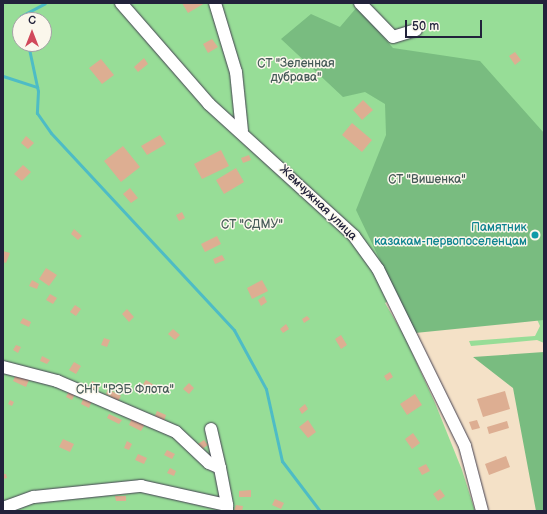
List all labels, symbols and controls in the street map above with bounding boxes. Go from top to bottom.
north arrow [12,12,52,52]
scale bar [407,12,484,38]
text: С [28,14,36,27]
text: 50 m [412,19,439,34]
park label: СТ "Зеленная дубрава" [257,57,335,85]
street label: Жемчужная улица [276,162,360,244]
park label: СТ "Вишенка" [388,173,466,187]
park label: СТ "СДМУ" [221,218,283,232]
place label: Памятник казакам-первопоселенцам [374,221,527,249]
marker: Памятник казакам-первопоселенцам [530,230,540,240]
park label: СНТ "РЭБ Флота" [76,383,174,397]

